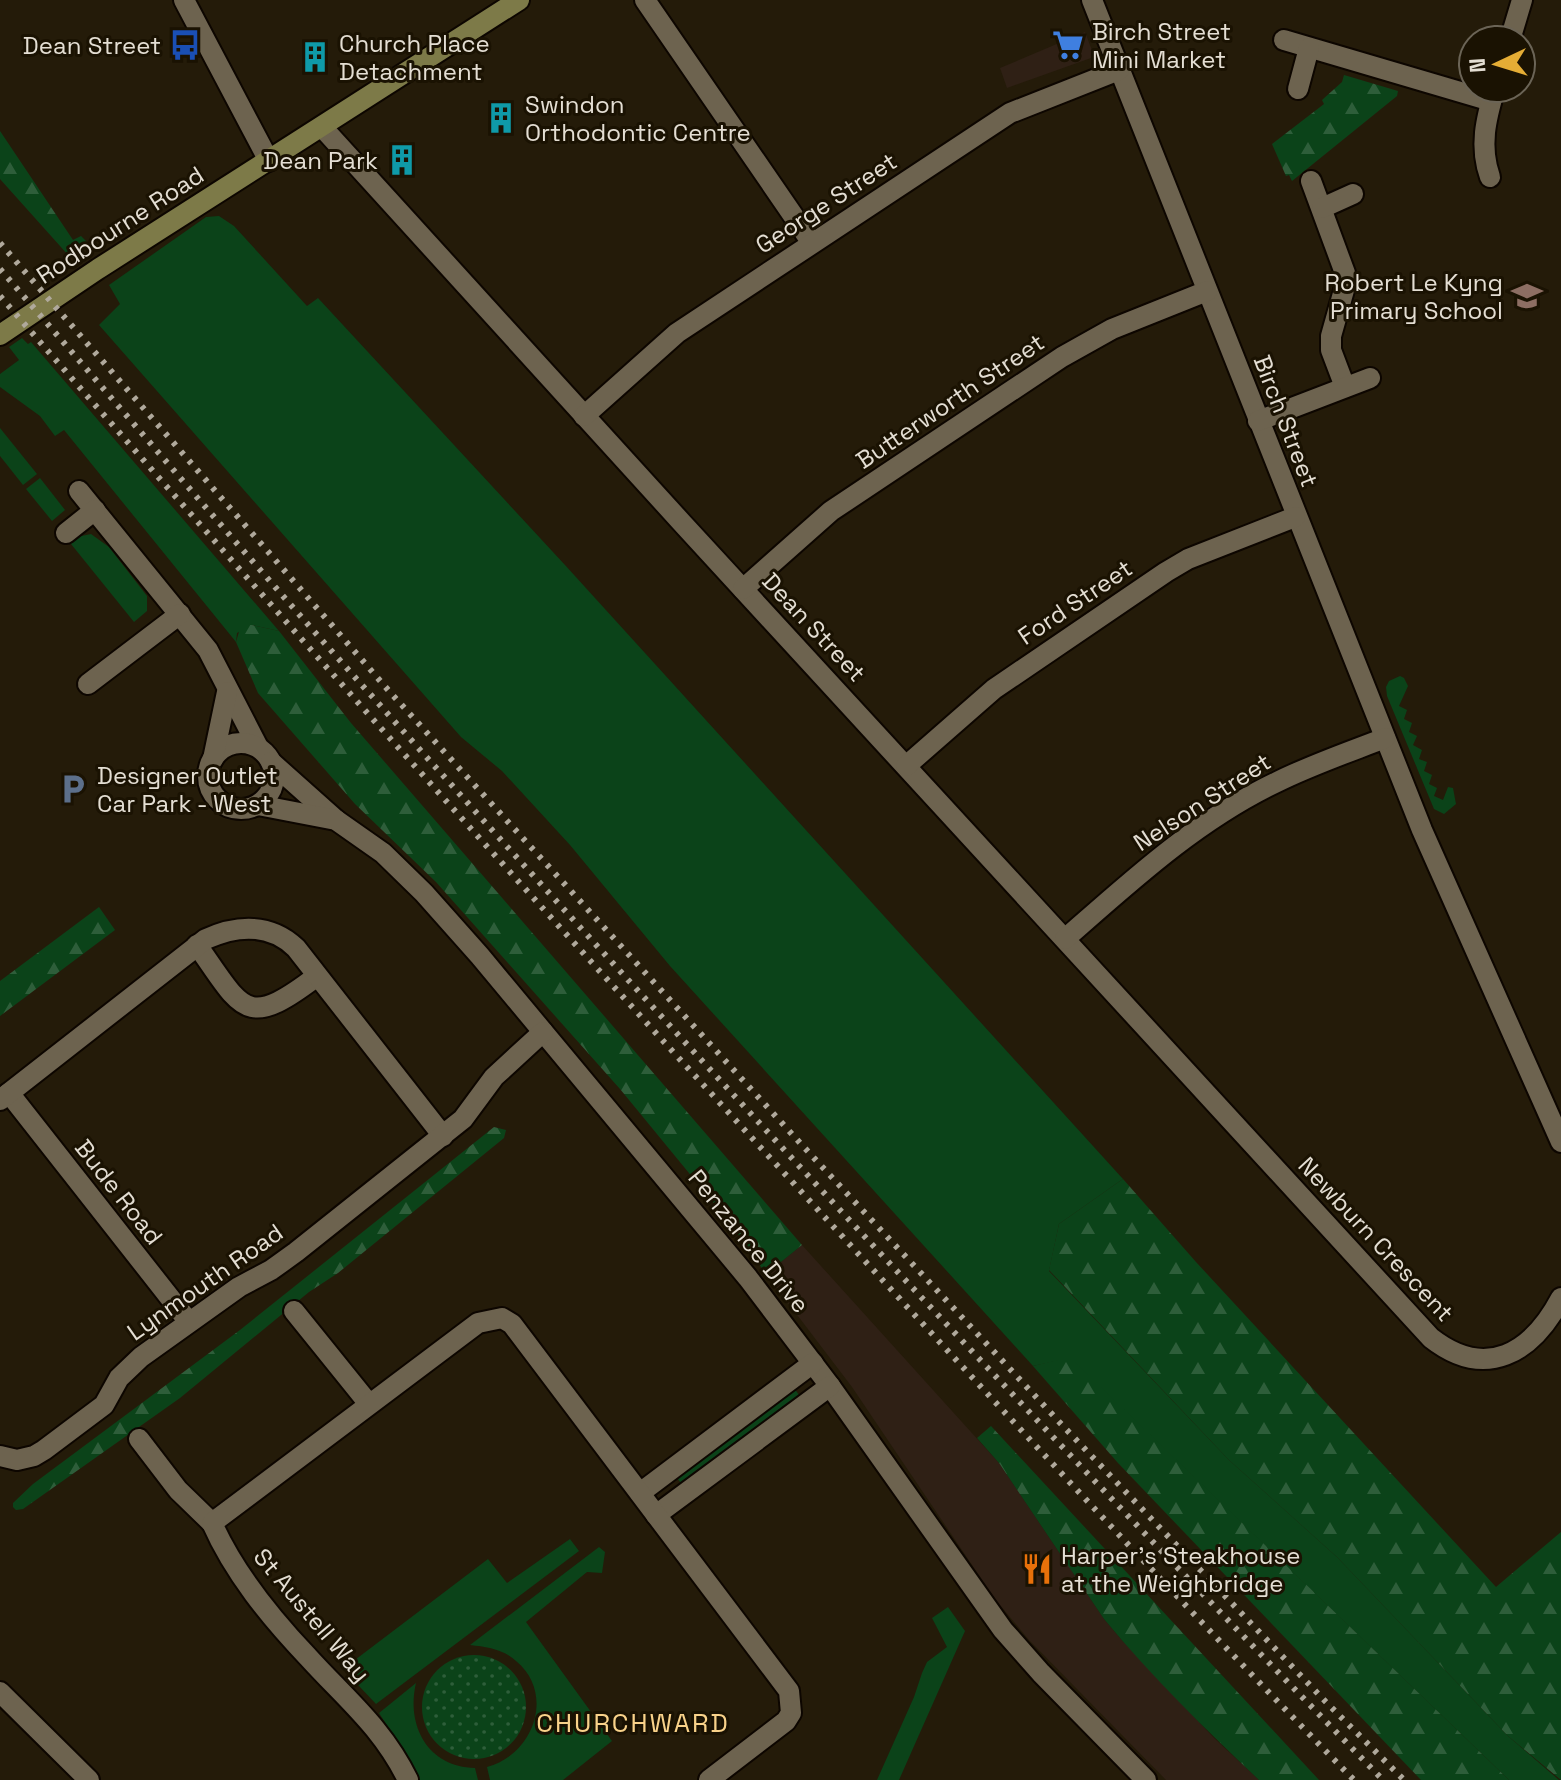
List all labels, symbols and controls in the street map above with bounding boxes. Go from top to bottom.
place label: Birch Street Mini Market [1092,16,1231,75]
north arrow [1457,24,1537,104]
bus stop icon: Dean Street [168,28,202,62]
place label: Church Place Detachment [339,28,490,87]
supermarket icon: Birch Street Mini Market [1051,28,1085,62]
place label: Dean Street [23,30,161,61]
building icon: Church Place Detachment [298,40,332,74]
text: N [1463,57,1492,74]
place label: Swindon Orthodontic Centre [525,89,751,148]
building icon: Swindon Orthodontic Centre [484,101,518,135]
building icon: Dean Park [385,143,419,177]
place label: Dean Park [263,145,378,176]
street label: George Street [749,146,903,260]
street label: Rodbourne Road [30,159,210,291]
place label: Robert Le Kyng Primary School [1324,267,1503,326]
school or university icon: Robert Le Kyng Primary School [1510,279,1544,313]
street label: Butterworth Street [850,326,1050,476]
street label: Birch Street [1247,351,1325,491]
street label: Ford Street [1012,552,1138,652]
street label: Dean Street [756,566,872,688]
street label: Nelson Street [1127,746,1277,858]
place label: Designer Outlet Car Park - West [97,760,278,819]
parking icon: Designer Outlet Car Park - West [56,772,90,806]
street label: Bude Road [68,1133,170,1251]
street label: Newburn Crescent [1292,1150,1460,1328]
street label: Penzance Drive [682,1163,816,1319]
street label: Lynmouth Road [121,1217,289,1347]
place label: Harper's Steakhouse at the Weighbridge [1061,1540,1300,1599]
street label: St Austell Way [247,1542,377,1688]
restaurant icon: Harper's Steakhouse at the Weighbridge [1020,1552,1054,1586]
district label: CHURCHWARD [536,1706,730,1740]

